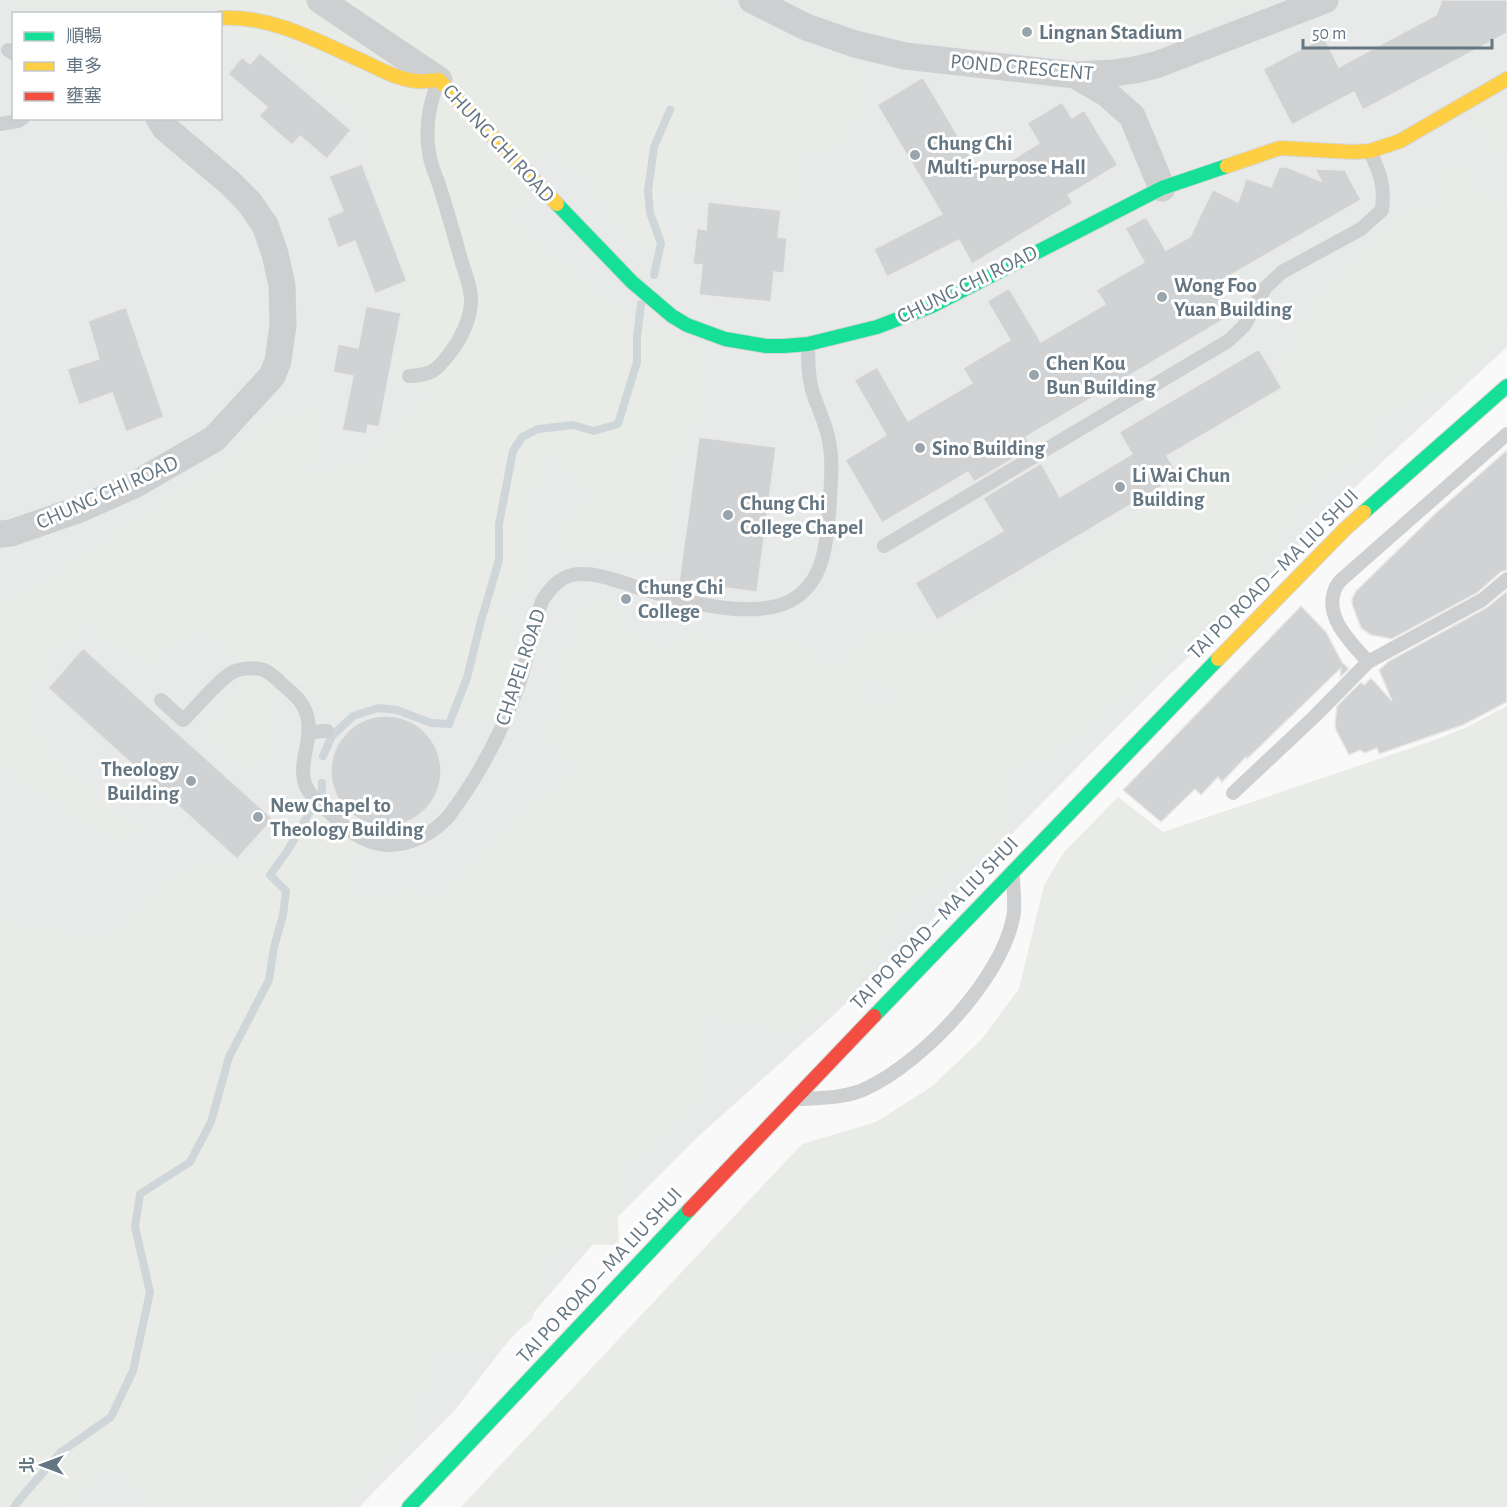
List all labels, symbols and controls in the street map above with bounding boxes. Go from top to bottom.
legend [12,12,222,120]
scale bar [1303,12,1492,50]
place label: Lingnan Stadium [1039,22,1183,43]
marker: Lingnan Stadium [1020,25,1034,39]
text: 50 m [1312,25,1346,43]
text: 順暢 [66,26,102,46]
street label: POND CRESCENT [950,51,1094,84]
text: 車多 [66,56,102,76]
street label: CHUNG CHI ROAD [439,80,559,206]
text: 壅塞 [66,86,102,106]
place label: Chung Chi Multi-purpose Hall [927,133,1086,178]
marker: Chung Chi Multi-purpose Hall [908,148,922,162]
street label: CHUNG CHI ROAD [894,241,1041,327]
place label: Wong Foo Yuan Building [1174,275,1292,320]
marker: Wong Foo Yuan Building [1155,290,1169,304]
place label: Chen Kou Bun Building [1046,353,1156,398]
marker: Chen Kou Bun Building [1027,368,1041,382]
place label: Sino Building [932,438,1045,459]
marker: Sino Building [913,441,927,455]
street label: CHUNG CHI ROAD [33,452,181,533]
place label: Li Wai Chun Building [1132,465,1230,510]
marker: Li Wai Chun Building [1113,480,1127,494]
street label: TAI PO ROAD – MA LIU SHUI [1184,485,1363,664]
place label: Chung Chi College Chapel [740,493,864,538]
marker: Chung Chi College Chapel [721,508,735,522]
place label: Chung Chi College [638,577,723,622]
marker: Chung Chi College [619,592,633,606]
street label: CHAPEL ROAD [492,606,549,728]
place label: Theology Building [101,759,180,804]
marker: Theology Building [184,774,198,788]
place label: New Chapel to Theology Building [270,795,424,840]
marker: New Chapel to Theology Building [251,810,265,824]
street label: TAI PO ROAD – MA LIU SHUI [846,833,1022,1014]
street label: TAI PO ROAD – MA LIU SHUI [513,1184,686,1367]
north arrow [12,1435,72,1495]
text: 北 [19,1457,36,1473]

